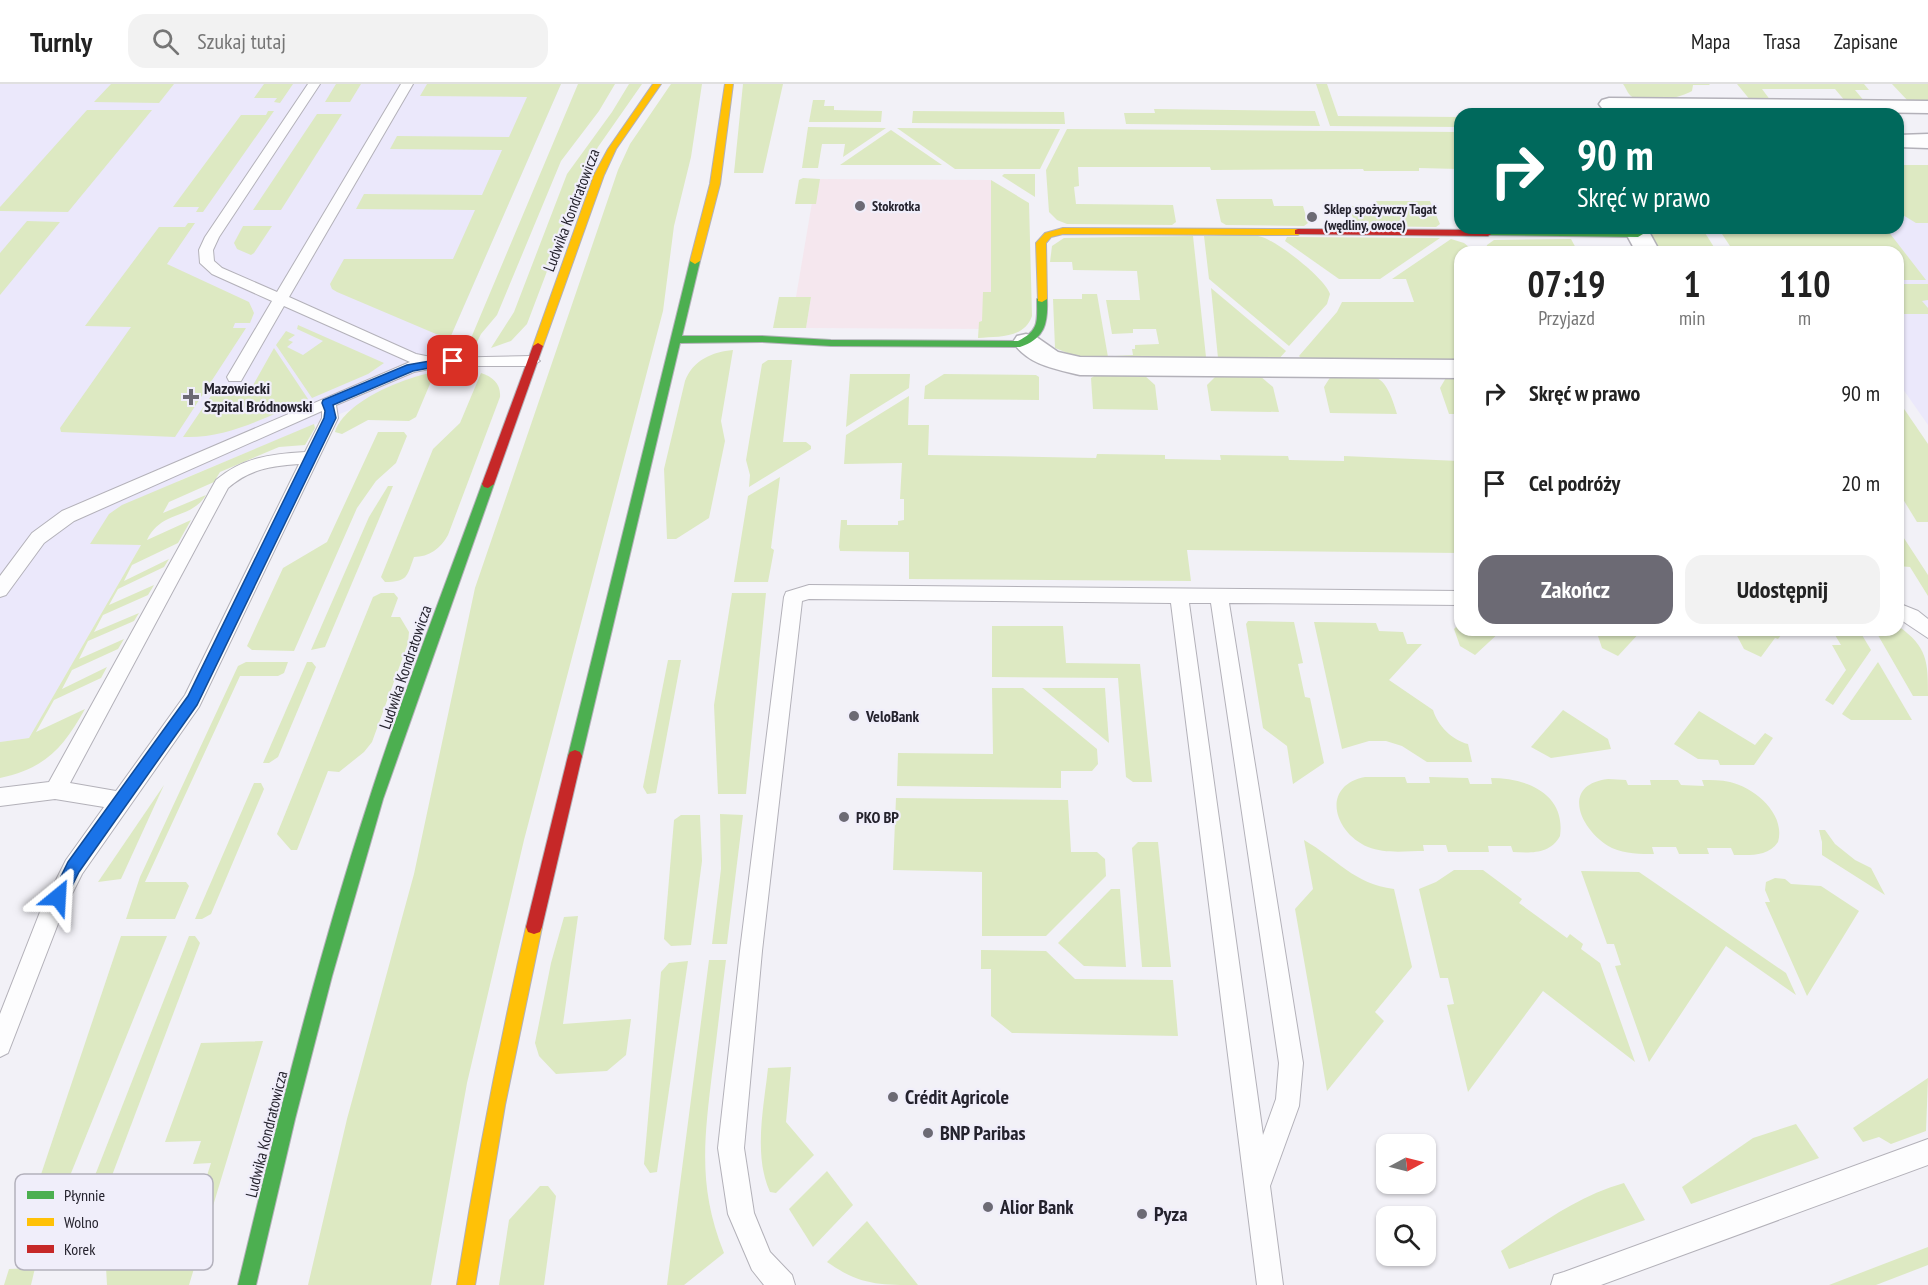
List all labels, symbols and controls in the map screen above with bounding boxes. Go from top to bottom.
search box [128,14,548,68]
text: Turnly [30,23,92,60]
icon: search [149,25,182,58]
text: Szukaj tutaj [197,27,286,55]
text: Mapa [1691,28,1730,55]
text: Trasa [1763,28,1801,55]
text: Zapisane [1834,28,1898,55]
text: 90 m [1577,127,1654,182]
icon: right [1478,132,1556,210]
street label: Ludwika Kondratowicza [538,146,604,274]
text: Skręć w prawo [1577,180,1711,214]
place label: Stokrotka [872,197,920,215]
marker: Stokrotka [853,199,867,213]
place label: Sklep spożywczy Tagat (wędliny, owoce) [1324,200,1436,234]
marker: Sklep spożywczy Tagat (wędliny, owoce) [1305,210,1319,224]
text: 07:19 [1528,260,1605,307]
text: 1 [1683,260,1701,307]
text: 110 [1779,260,1830,307]
text: Przyjazd [1538,305,1595,331]
text: min [1679,305,1705,331]
text: m [1798,305,1811,331]
pin [427,335,478,386]
icon: arrive [436,344,469,377]
icon: right [1478,377,1511,410]
place label: Mazowiecki Szpital Bródnowski [204,378,313,416]
text: Skręć w prawo [1529,379,1640,407]
text: 90 m [1841,379,1880,407]
marker: Mazowiecki Szpital Bródnowski [182,388,200,406]
icon: arrive [1478,467,1511,500]
text: Cel podróży [1529,469,1620,497]
text: 20 m [1841,469,1880,497]
button: Zakończ [1478,555,1673,624]
button: Udostępnij [1685,555,1880,624]
street label: Ludwika Kondratowicza [374,602,436,732]
place label: VeloBank [865,706,920,726]
marker: VeloBank [847,709,861,723]
place label: PKO BP [856,807,899,827]
marker: PKO BP [837,810,851,824]
position arrow [26,865,90,929]
street label: Ludwika Kondratowicza [241,1069,291,1199]
place label: Crédit Agricole [905,1084,1009,1110]
marker: Crédit Agricole [886,1090,900,1104]
place label: BNP Paribas [940,1120,1025,1146]
marker: BNP Paribas [921,1126,935,1140]
north arrow [1376,1134,1436,1194]
map controls [1376,1134,1436,1266]
legend [15,1174,213,1270]
text: Płynnie [64,1185,105,1205]
place label: Alior Bank [999,1194,1074,1220]
marker: Alior Bank [981,1200,995,1214]
place label: Pyza [1154,1201,1187,1227]
button: search [1376,1206,1436,1266]
marker: Pyza [1135,1207,1149,1221]
text: Wolno [64,1212,99,1232]
text: Korek [64,1239,96,1259]

